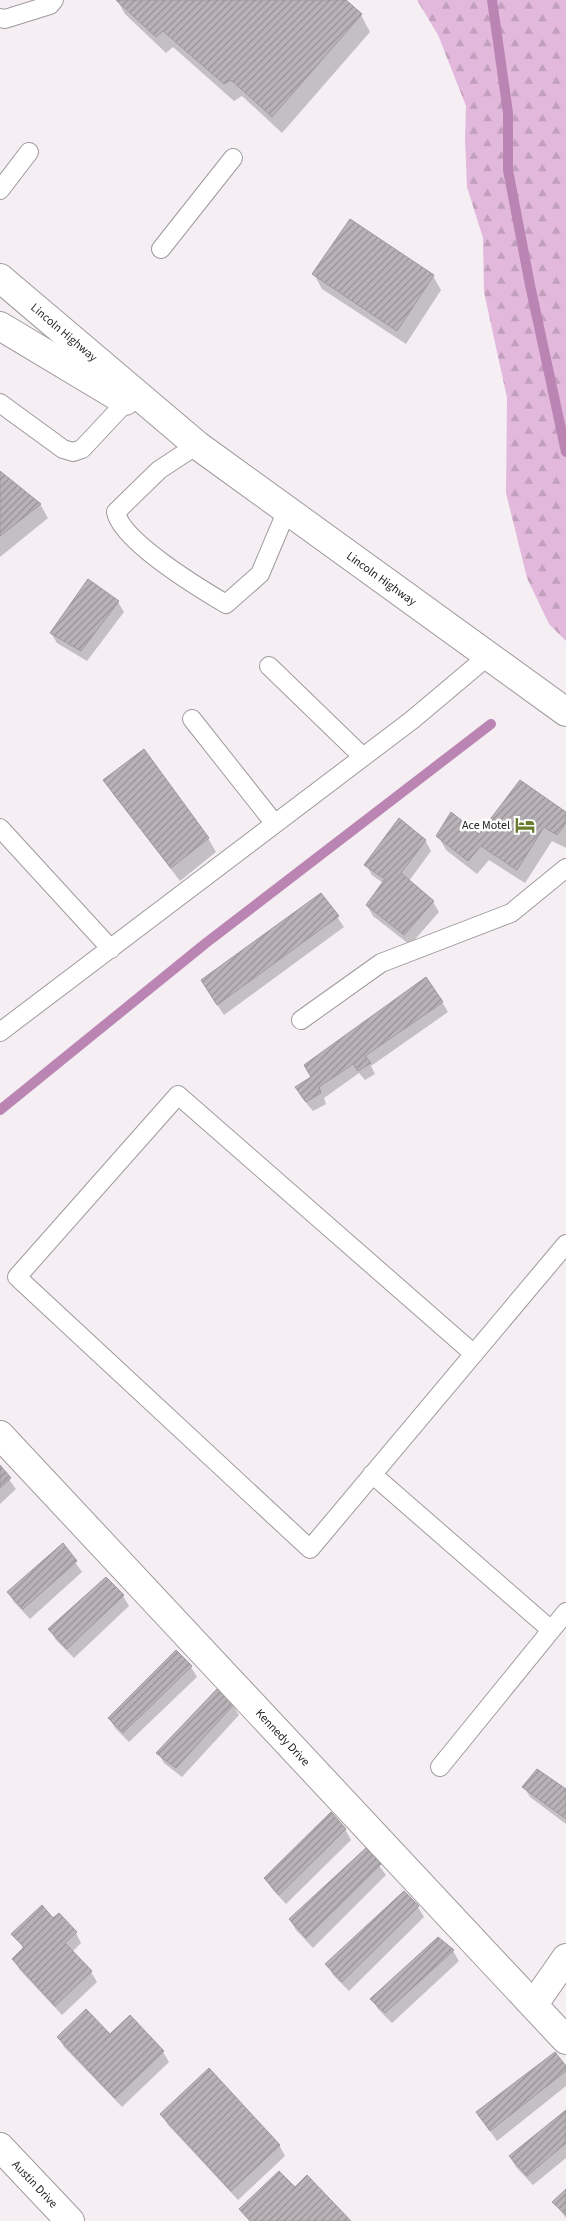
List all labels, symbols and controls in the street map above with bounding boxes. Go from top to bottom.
street label: Lincoln Highway [27,299,101,366]
street label: Lincoln Highway [343,548,420,610]
hotel icon: Ace Motel [514,814,536,836]
place label: Ace Motel [462,817,510,834]
street label: Kennedy Drive [251,1705,314,1770]
street label: Austin Drive [8,2157,61,2212]

